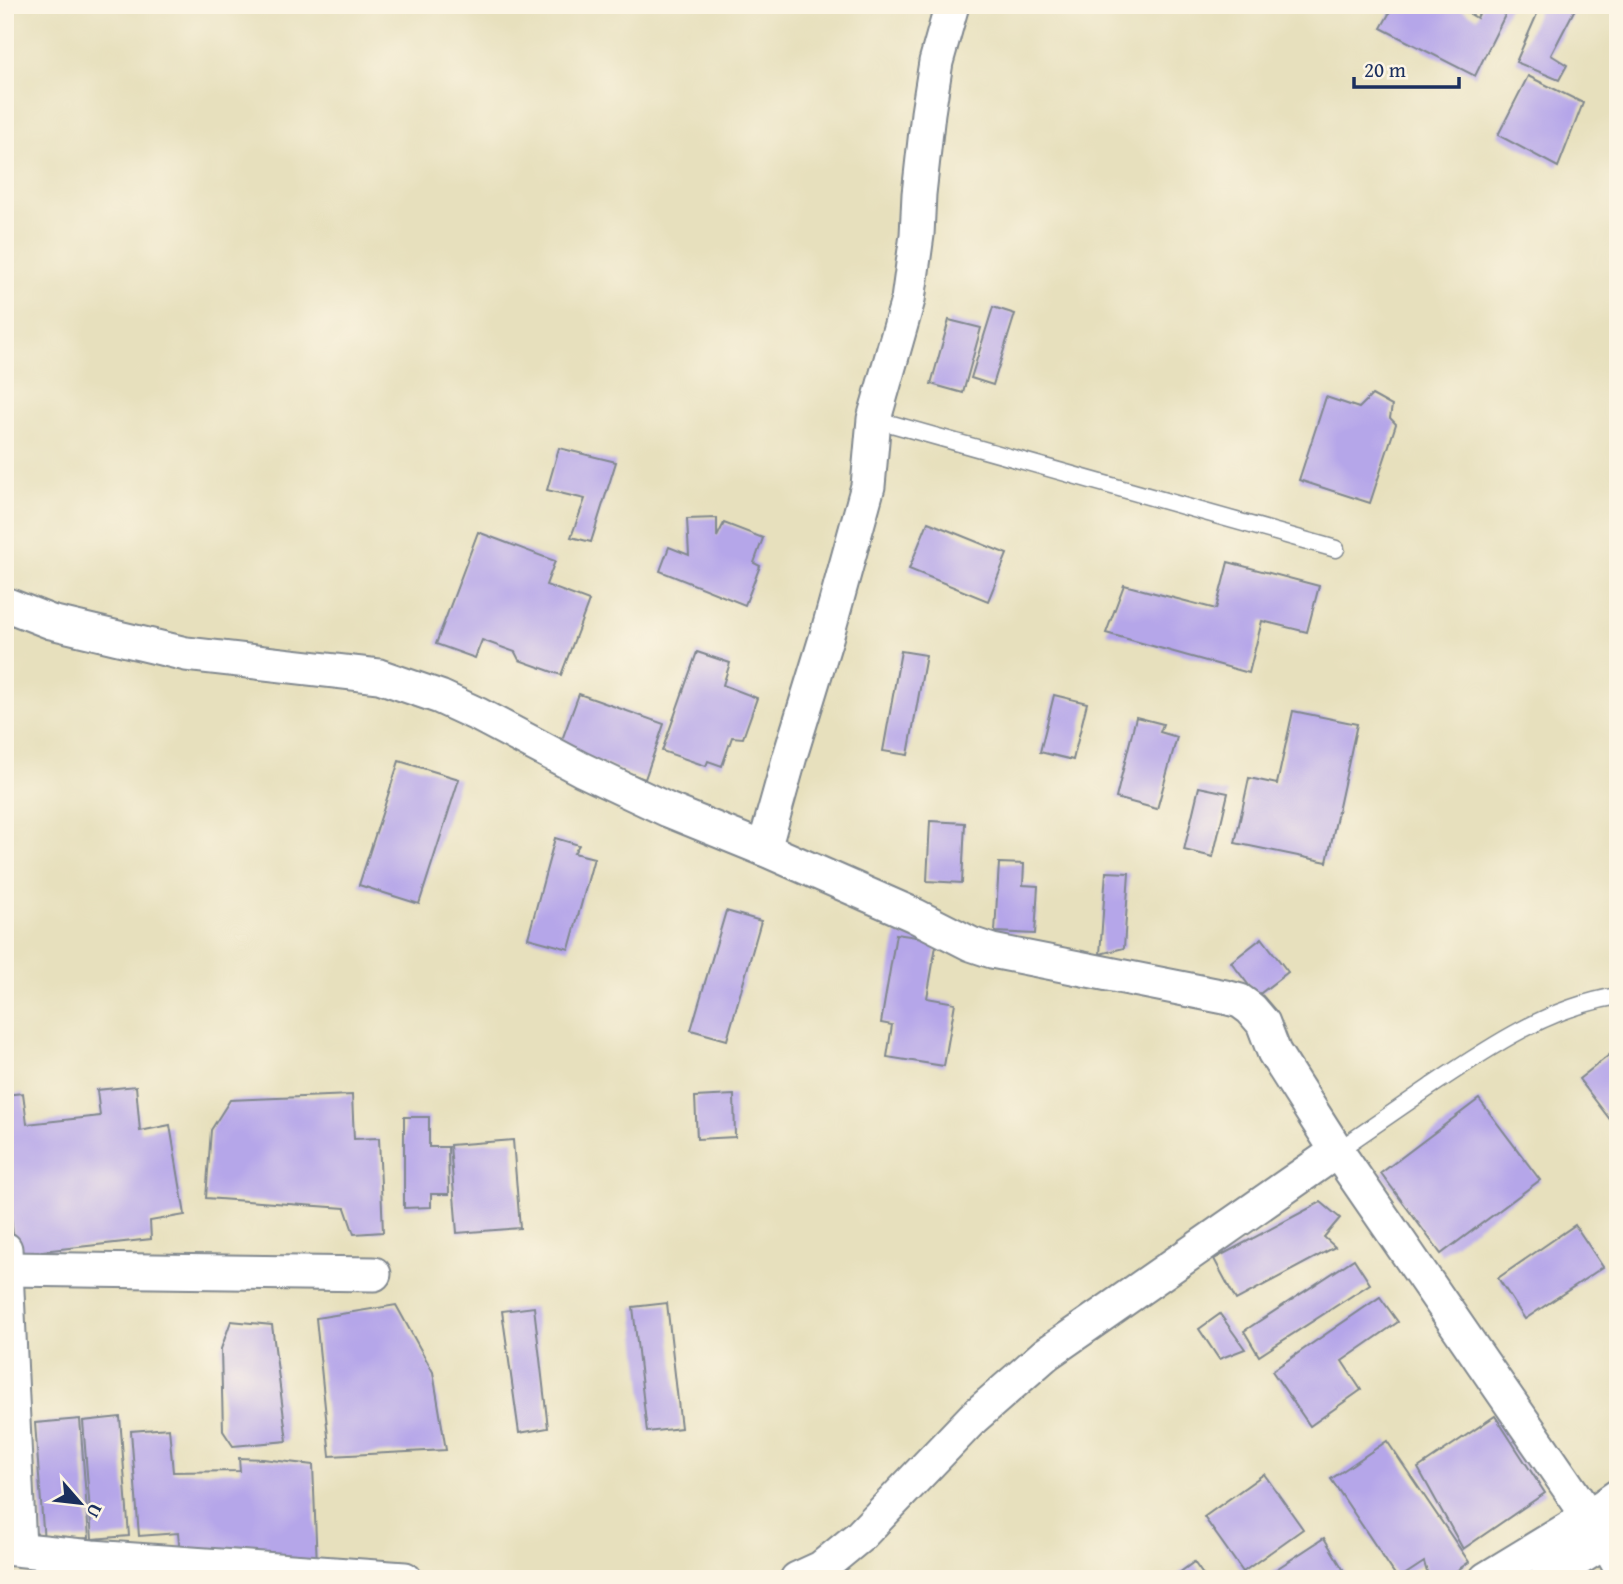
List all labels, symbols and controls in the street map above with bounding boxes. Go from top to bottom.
scale bar [1354,46,1458,90]
text: 20 m [1364,54,1406,85]
north arrow [46,1468,116,1538]
text: U [80,1499,110,1523]

